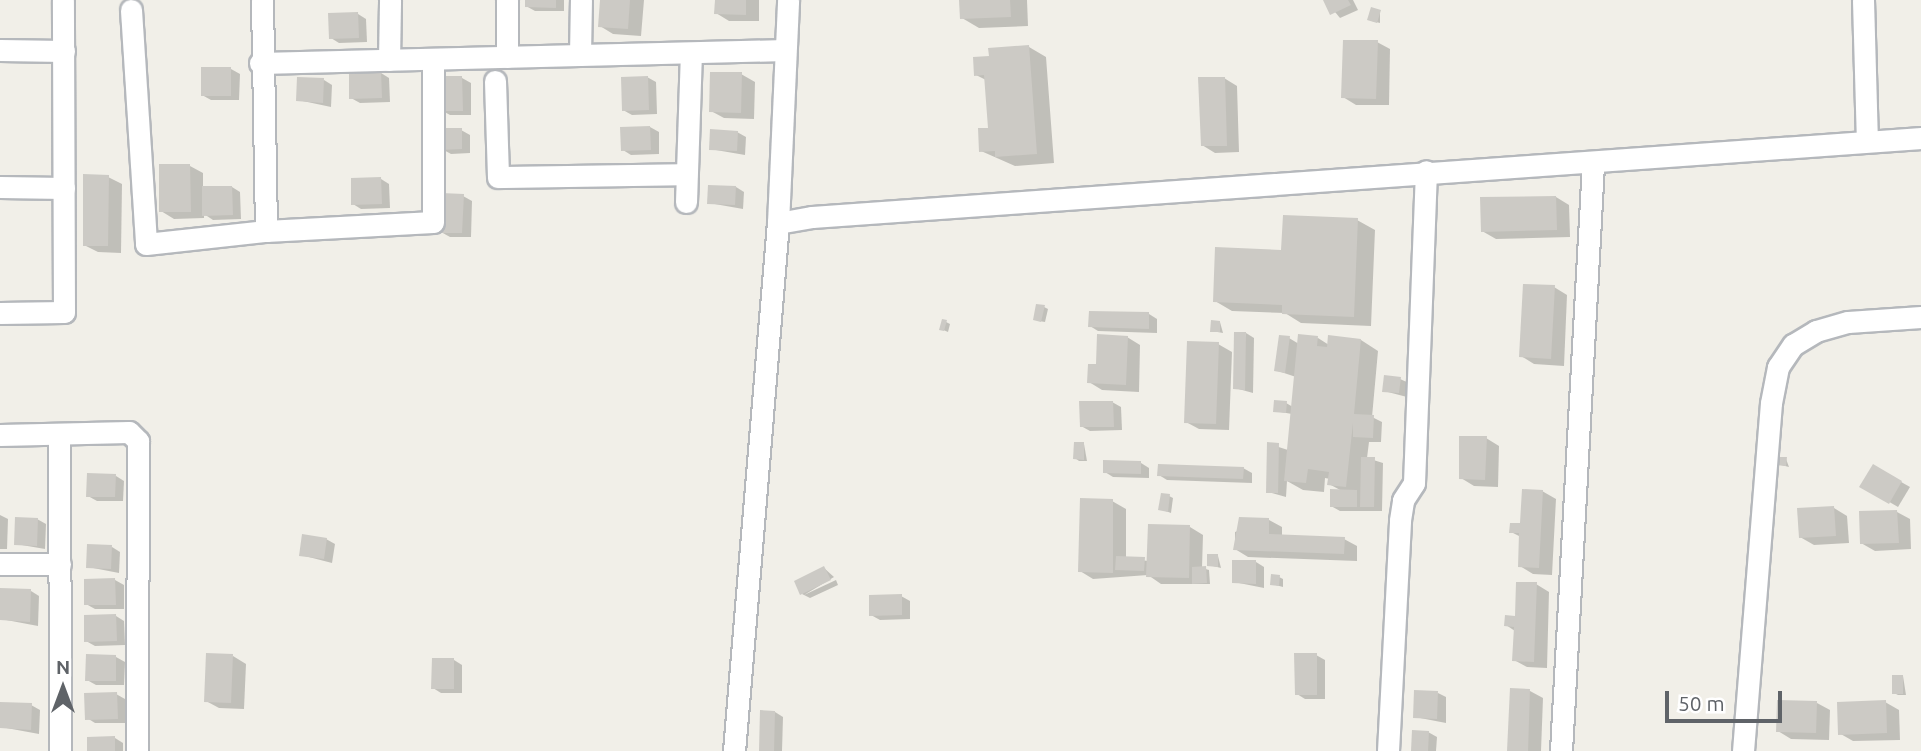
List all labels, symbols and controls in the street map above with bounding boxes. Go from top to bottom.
north arrow [28,653,98,723]
text: N [56,656,70,678]
scale bar [1669,678,1786,722]
text: 50 m [1678,691,1725,715]

